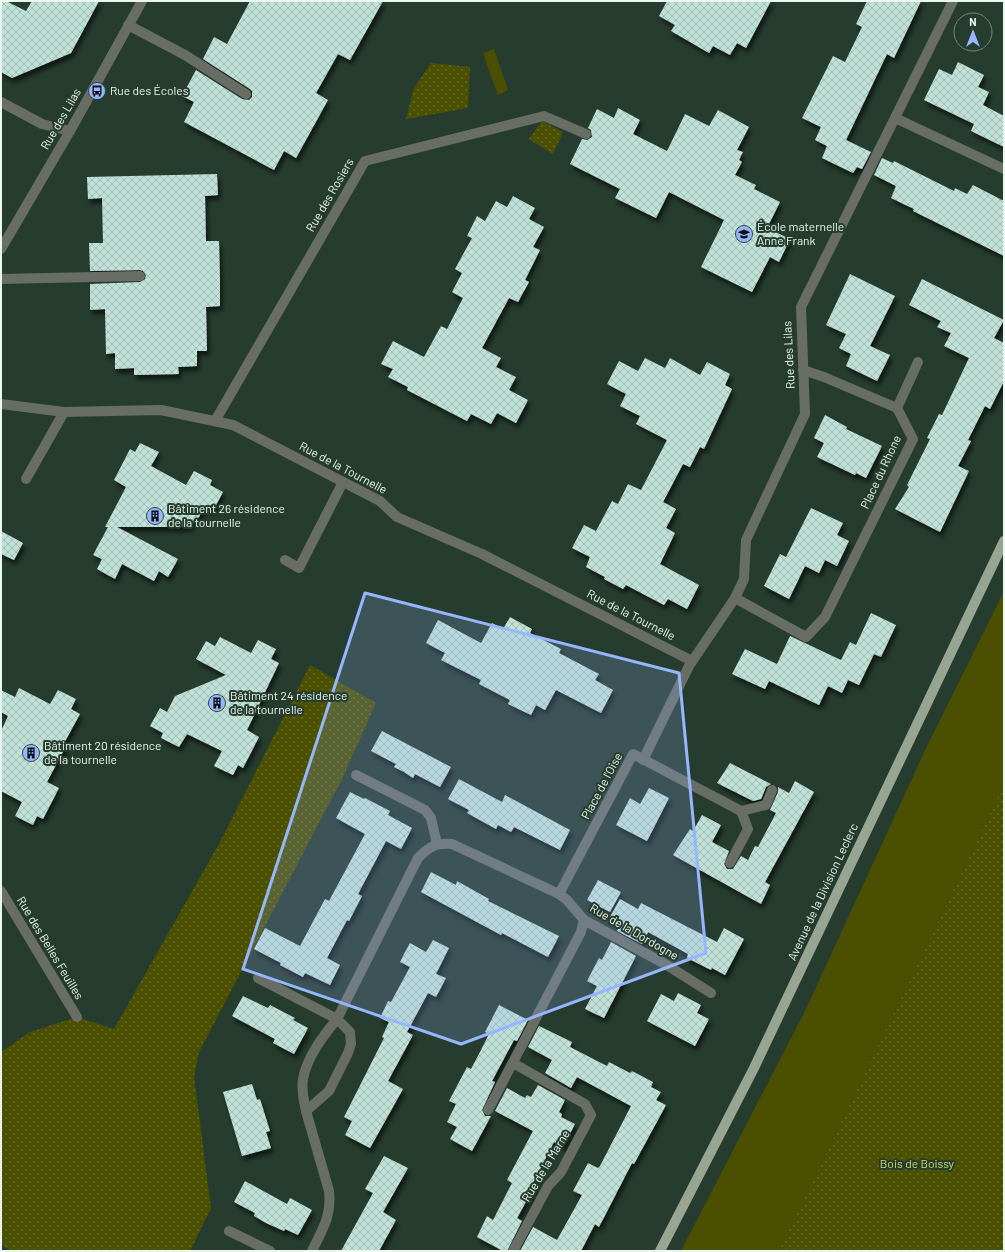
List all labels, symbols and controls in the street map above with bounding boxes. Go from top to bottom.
north arrow [953,12,993,52]
text: N [969,15,977,28]
bus stop icon: Rue des Écoles [87,81,107,101]
place label: Rue des Écoles [110,83,189,97]
street label: Rue des Lilas [37,85,83,151]
street label: Rue des Rosiers [302,155,356,234]
place label: École maternelle Anne Frank [757,219,844,247]
school or university icon: École maternelle Anne Frank [734,224,754,244]
street label: Rue des Lilas [779,320,797,389]
street label: Place du Rhone [857,433,903,511]
street label: Rue de la Tournelle [297,438,390,496]
place label: Bâtiment 26 résidence de la tournelle [168,501,285,529]
building icon: Bâtiment 26 résidence de la tournelle [145,506,165,526]
street label: Rue de la Tournelle [585,586,678,642]
place label: Bâtiment 24 résidence de la tournelle [230,688,347,716]
building icon: Bâtiment 24 résidence de la tournelle [207,693,227,713]
place label: Bâtiment 20 résidence de la tournelle [44,738,161,766]
building icon: Bâtiment 20 résidence de la tournelle [21,743,41,763]
street label: Place de l'Oise [578,750,625,821]
street label: Avenue de la Division Leclerc [784,821,860,962]
street label: Rue des Belles Feuilles [15,894,87,1002]
street label: Rue de la Dordogne [588,900,681,962]
street label: Rue de la Marne [518,1127,572,1204]
park label: Bois de Boissy [880,1156,955,1170]

